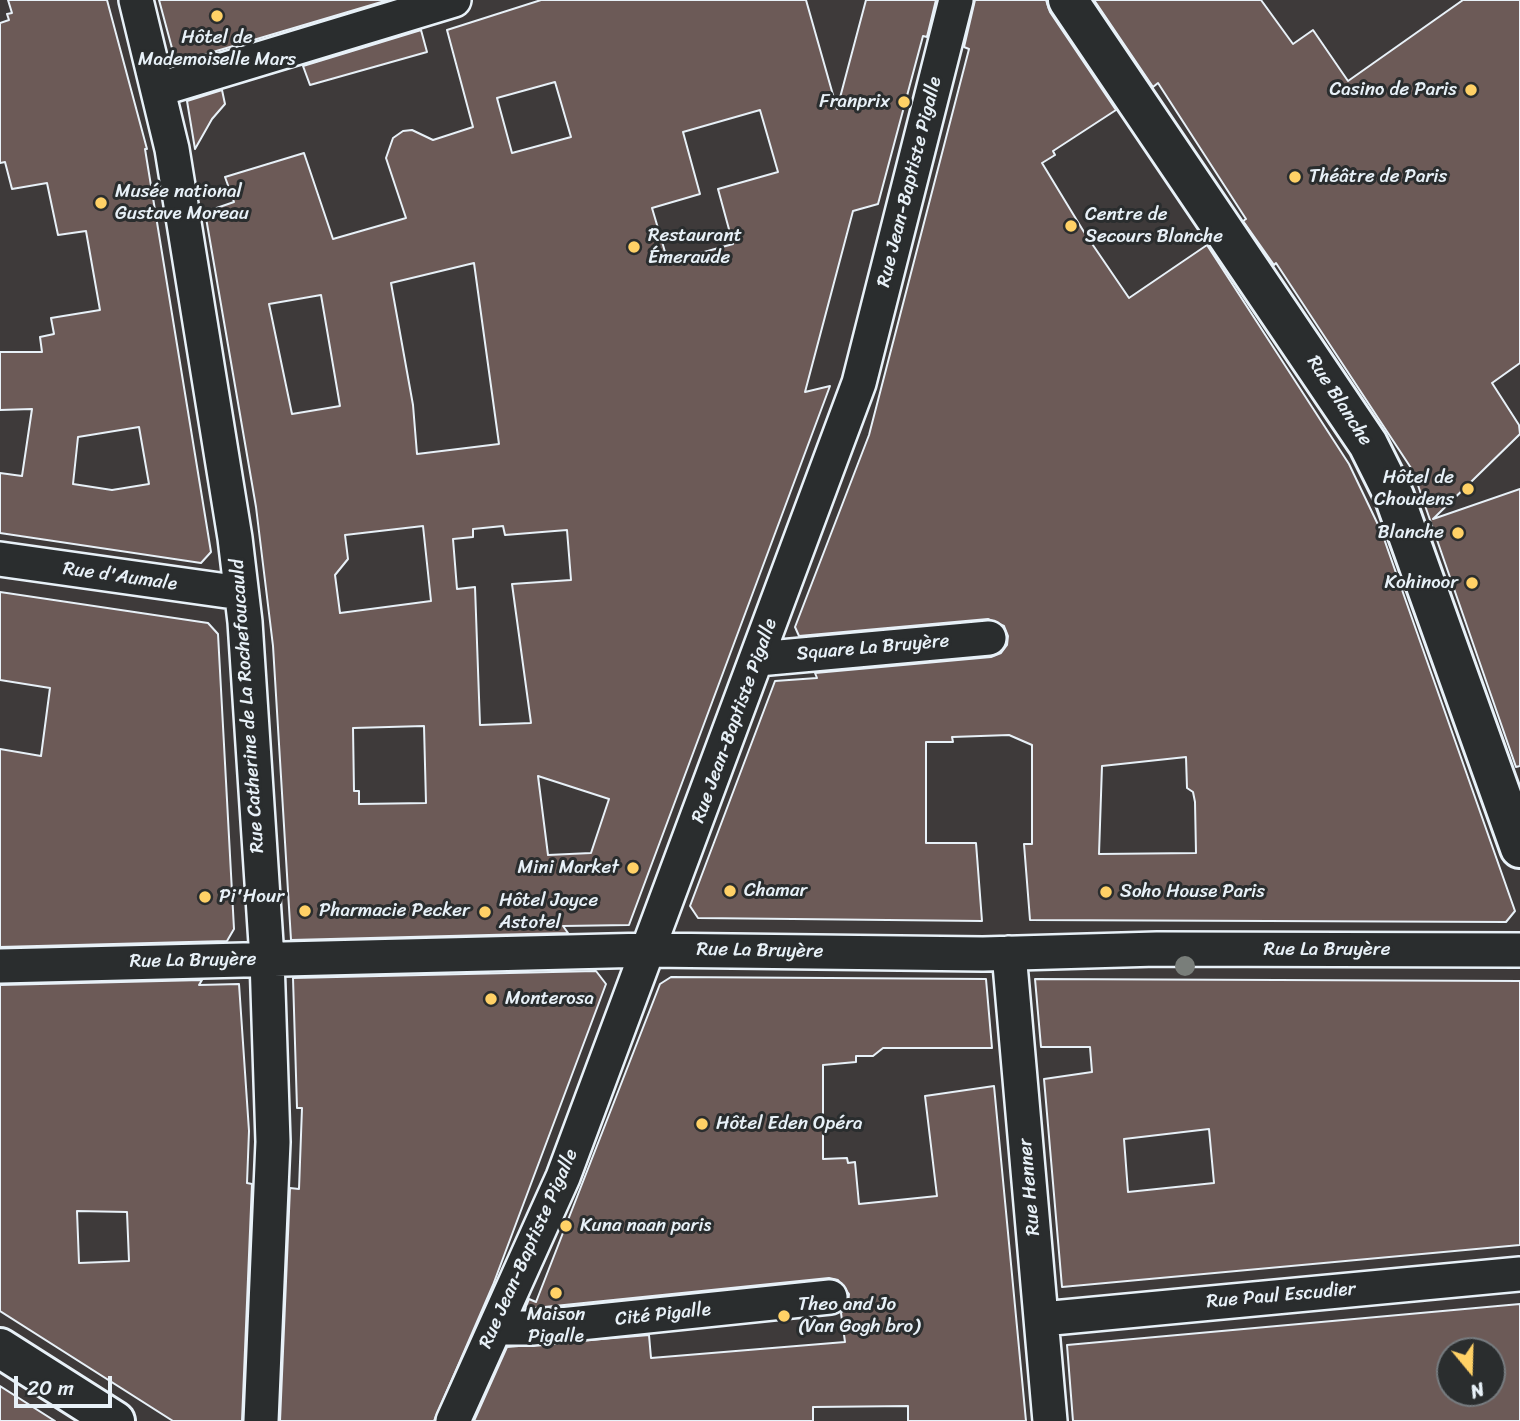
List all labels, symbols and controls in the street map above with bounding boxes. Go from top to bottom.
marker: Hôtel de Mademoiselle Mars [209,8,225,24]
place label: Hôtel de Mademoiselle Mars [138,27,296,71]
street label: Rue Jean-Baptiste Pigalle [873,74,947,290]
place label: Casino de Paris [1329,79,1457,101]
marker: Casino de Paris [1463,82,1479,98]
place label: Franprix [819,91,890,113]
marker: Franprix [896,94,912,110]
place label: Théâtre de Paris [1309,166,1447,188]
marker: Théâtre de Paris [1287,169,1303,185]
place label: Musée national Gustave Moreau [115,181,249,225]
marker: Musée national Gustave Moreau [93,195,109,211]
place label: Centre de Secours Blanche [1085,204,1223,248]
marker: Centre de Secours Blanche [1063,218,1079,234]
place label: Restaurant Émeraude [648,225,742,269]
marker: Restaurant Émeraude [626,239,642,255]
street label: Rue Blanche [1301,352,1377,450]
place label: Hôtel de Choudens [1374,467,1454,511]
marker: Hôtel de Choudens [1460,481,1476,497]
place label: Blanche [1378,522,1444,544]
marker: Blanche [1450,525,1466,541]
street label: Rue d'Aumale [62,558,178,596]
street label: Rue Catherine de La Rochefoucauld [226,558,270,854]
place label: Kohinoor [1385,572,1458,594]
marker: Kohinoor [1464,575,1480,591]
street label: Rue Jean-Baptiste Pigalle [687,616,783,826]
street label: Square La Bruyère [796,630,950,666]
place label: Mini Market [517,857,619,879]
marker: Mini Market [625,860,641,876]
place label: Chamar [744,880,807,902]
place label: Soho House Paris [1120,881,1265,903]
marker: Chamar [722,883,738,899]
marker: Soho House Paris [1098,884,1114,900]
place label: Pi'Hour [219,886,284,908]
marker: Pi'Hour [197,889,213,905]
place label: Hôtel Joyce Astotel [499,890,598,934]
place label: Pharmacie Pecker [319,900,470,922]
marker: Pharmacie Pecker [297,903,313,919]
marker: Hôtel Joyce Astotel [477,904,493,920]
street label: Rue La Bruyère [696,938,824,964]
street label: Rue La Bruyère [1264,939,1390,961]
street label: Rue La Bruyère [129,948,257,974]
place label: Monterosa [505,988,594,1010]
marker: Monterosa [483,991,499,1007]
place label: Hôtel Eden Opéra [716,1113,862,1135]
marker: Hôtel Eden Opéra [694,1116,710,1132]
street label: Rue Henner [1014,1137,1046,1237]
street label: Rue Jean-Baptiste Pigalle [475,1146,583,1352]
place label: Kuna naan paris [580,1215,711,1237]
marker: Kuna naan paris [558,1218,574,1234]
street label: Rue Paul Escudier [1206,1278,1356,1314]
marker: Maison Pigalle [548,1285,564,1301]
place label: Theo and Jo (Van Gogh bro) [798,1294,920,1338]
street label: Cité Pigalle [614,1299,712,1331]
place label: Maison Pigalle [527,1304,585,1348]
marker: Theo and Jo (Van Gogh bro) [776,1308,792,1324]
north arrow [1436,1337,1506,1407]
scale bar [18,1362,116,1406]
text: 20 m [27,1369,74,1407]
text: N [1466,1373,1489,1408]

